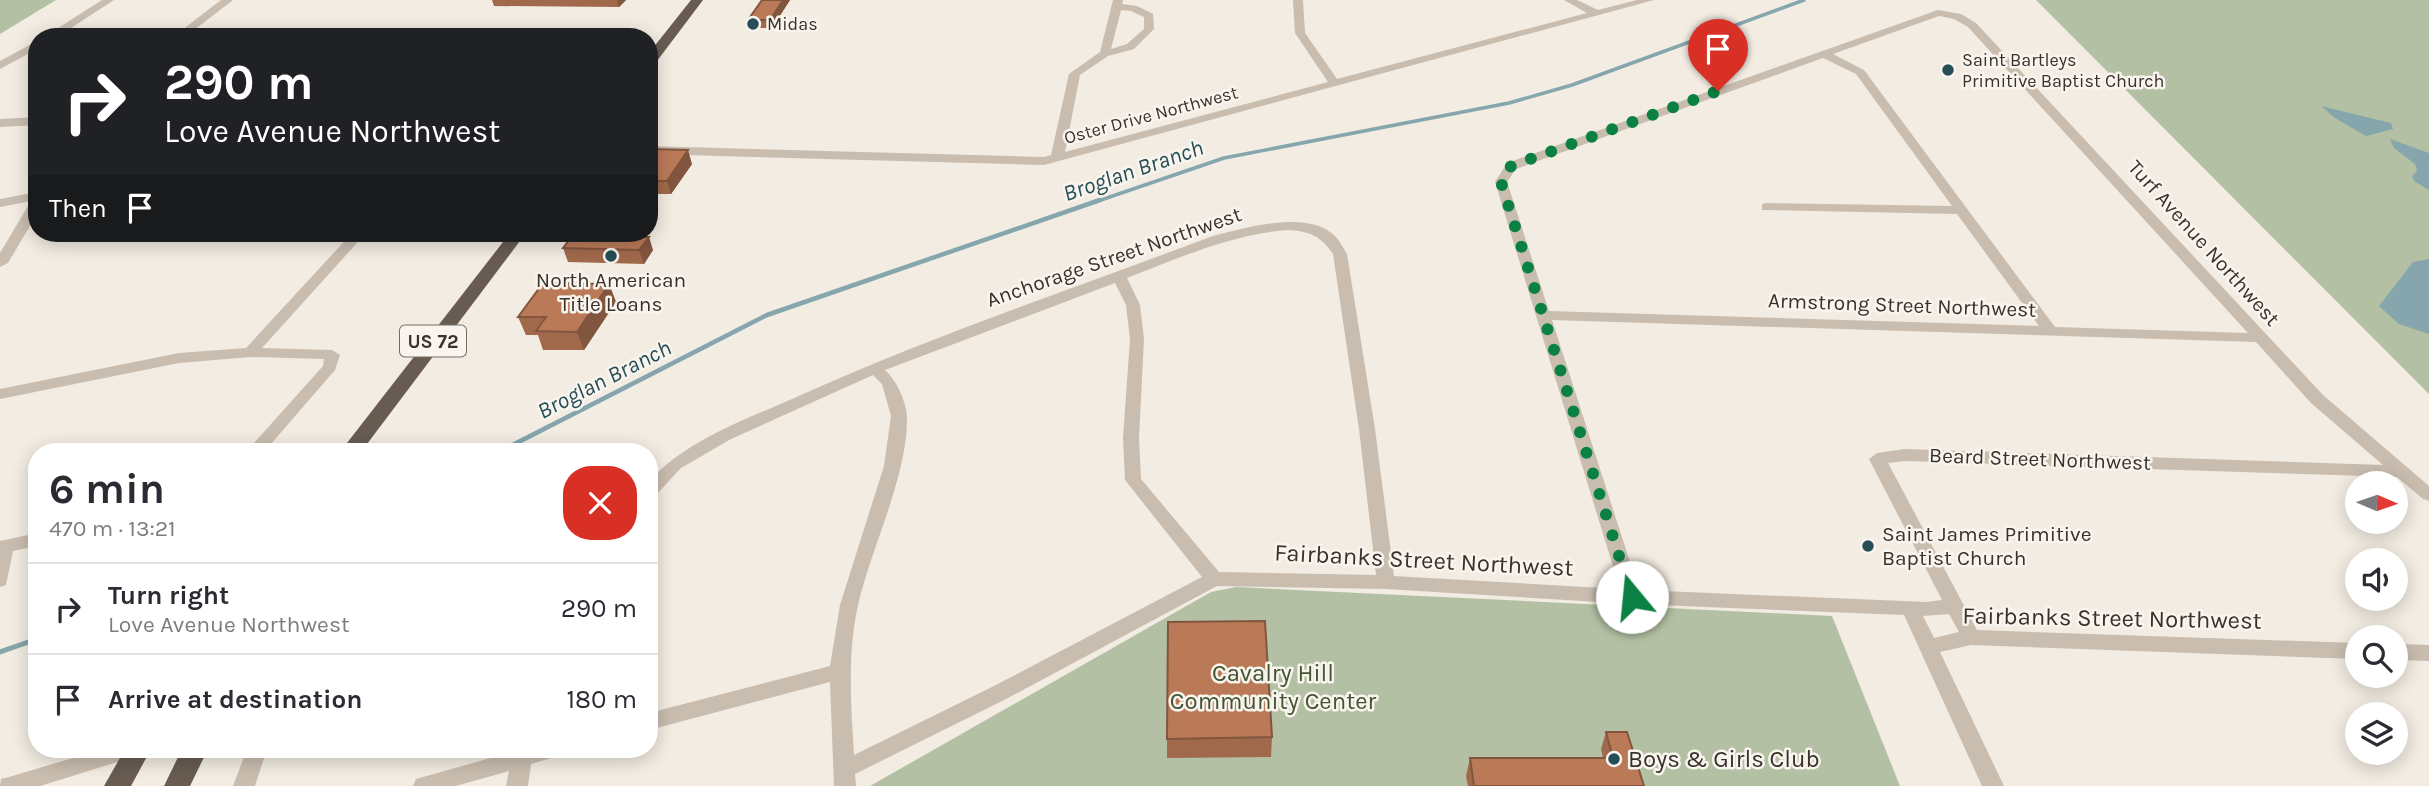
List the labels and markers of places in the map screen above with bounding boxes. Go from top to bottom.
place label: Midas [767,13,818,35]
marker: Midas [745,16,761,32]
pin [1688,19,1748,91]
place label: Saint Bartleys Primitive Baptist Church [1962,49,2164,92]
marker: Saint Bartleys Primitive Baptist Church [1940,62,1956,78]
marker: North American Title Loans [603,248,619,264]
place label: North American Title Loans [536,268,686,316]
place label: Saint James Primitive Baptist Church [1882,522,2091,570]
marker: Saint James Primitive Baptist Church [1860,538,1876,554]
place label: Boys & Girls Club [1628,745,1820,773]
marker: Boys & Girls Club [1606,751,1622,767]

